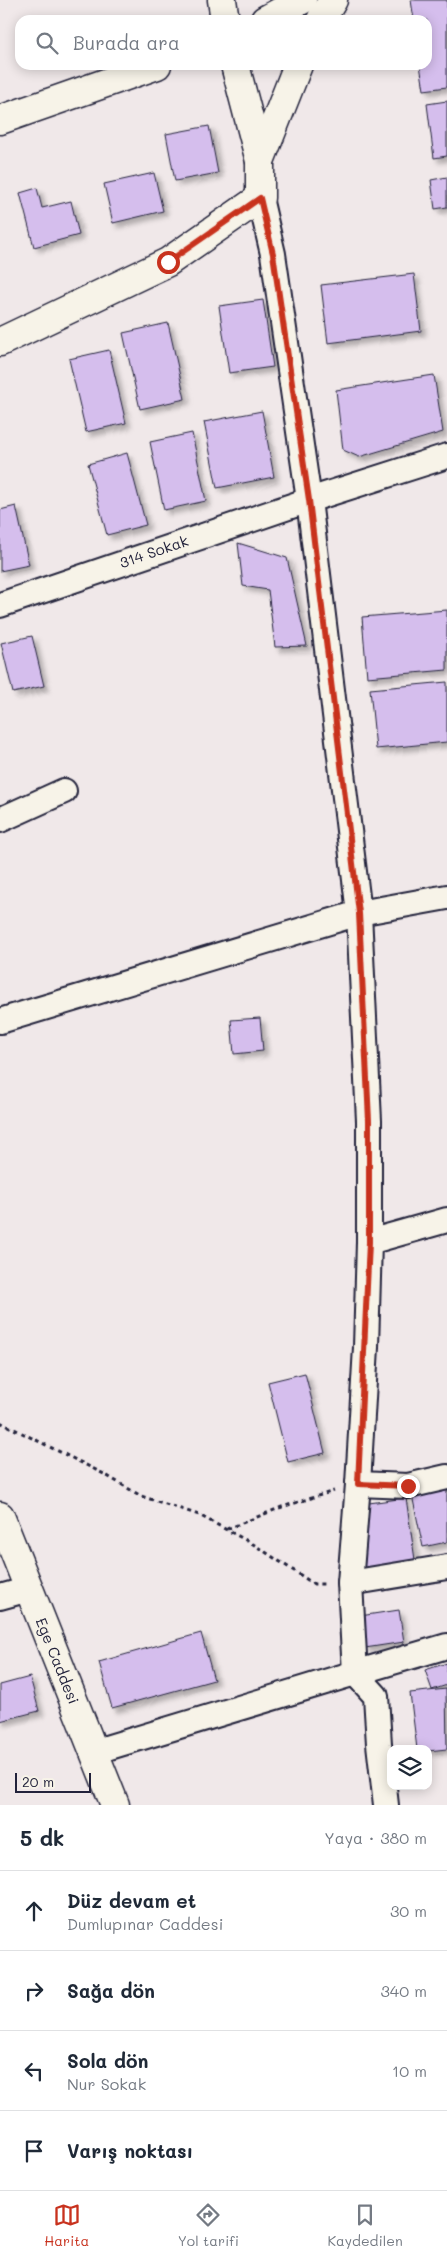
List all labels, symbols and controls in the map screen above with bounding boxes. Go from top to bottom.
search box [15,15,432,70]
icon: search [33,29,61,57]
text: Burada ara [73,30,180,55]
route start [157,251,180,274]
street label: 314 Sokak [117,530,191,572]
route end [397,1475,420,1498]
street label: Ege Caddesi [31,1614,84,1707]
map controls [387,1745,432,1790]
button: layers [387,1745,432,1790]
scale bar [15,1770,91,1793]
text: 20 m [22,1772,54,1791]
text: 5 dk [20,1824,64,1851]
text: Yaya · 380 m [324,1827,427,1848]
text: Düz devam et [67,1888,196,1913]
icon: ahead [20,1897,48,1925]
text: 30 m [390,1900,427,1921]
text: Dumlupınar Caddesi [67,1913,223,1934]
icon: right [20,1977,48,2005]
text: Sağa dön [67,1978,155,2003]
text: 340 m [380,1980,427,2001]
text: Sola dön [67,2048,149,2073]
icon: left [20,2057,48,2085]
text: 10 m [392,2060,427,2081]
text: Nur Sokak [67,2073,146,2094]
icon: arrive [20,2137,48,2165]
text: Varış noktası [67,2138,193,2163]
tab: Harita [44,2201,89,2250]
tab: Yol tarifi [178,2201,239,2250]
tab: Kaydedilen [328,2201,403,2250]

